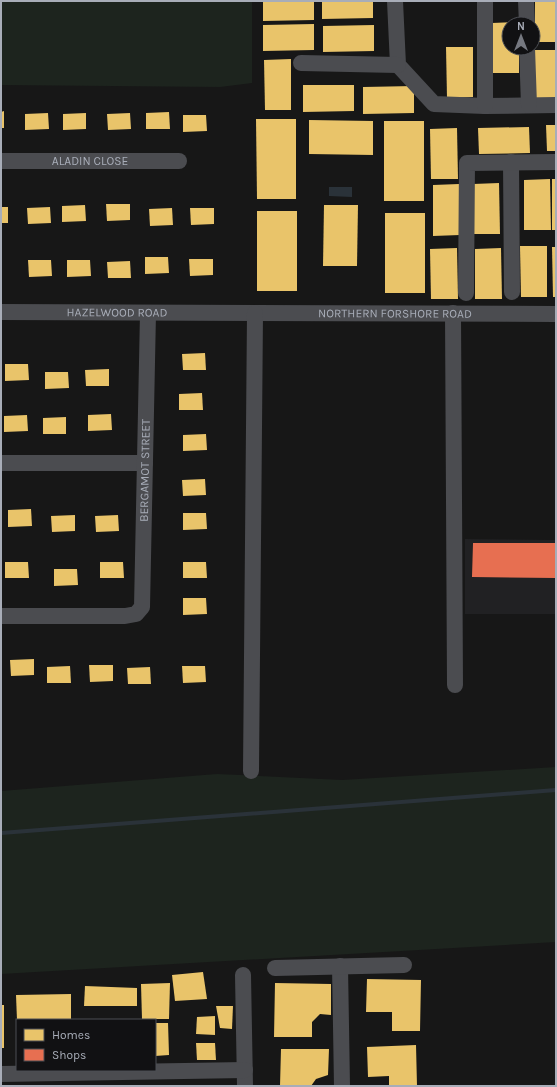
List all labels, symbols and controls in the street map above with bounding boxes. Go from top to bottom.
north arrow [501,16,541,56]
text: N [517,20,525,33]
street label: ALADIN CLOSE [52,154,128,168]
street label: HAZELWOOD ROAD [67,305,168,320]
street label: NORTHERN FORSHORE ROAD [318,306,472,321]
street label: BERGAMOT STREET [137,419,153,522]
legend [16,1019,156,1071]
text: Homes [52,1028,90,1042]
text: Shops [52,1048,86,1062]

